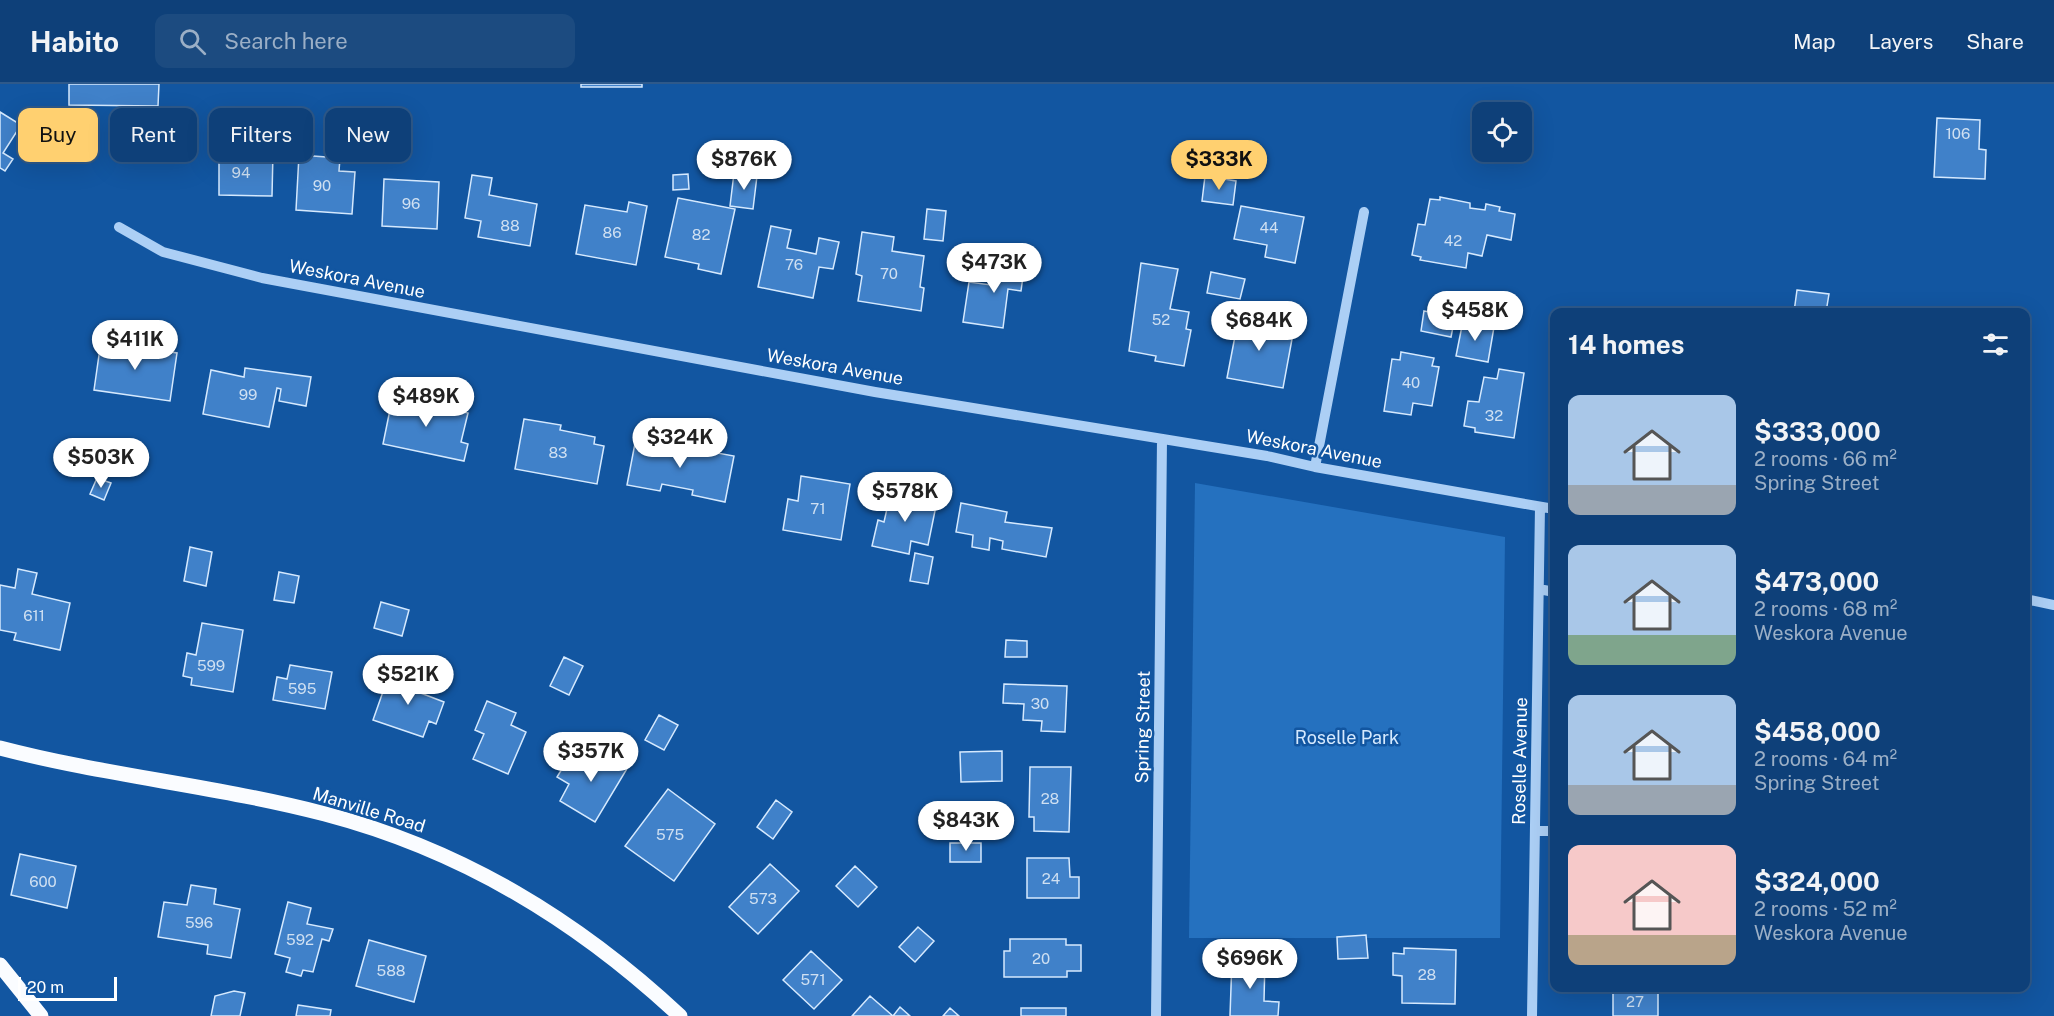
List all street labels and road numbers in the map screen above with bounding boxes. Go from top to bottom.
street label: Weskora Avenue [287,255,427,302]
street label: Weskora Avenue [765,344,905,389]
street label: Weskora Avenue [1244,425,1384,472]
street label: Spring Street [1131,670,1154,784]
street label: Roselle Avenue [1508,697,1531,825]
street label: Manville Road [310,782,428,837]

